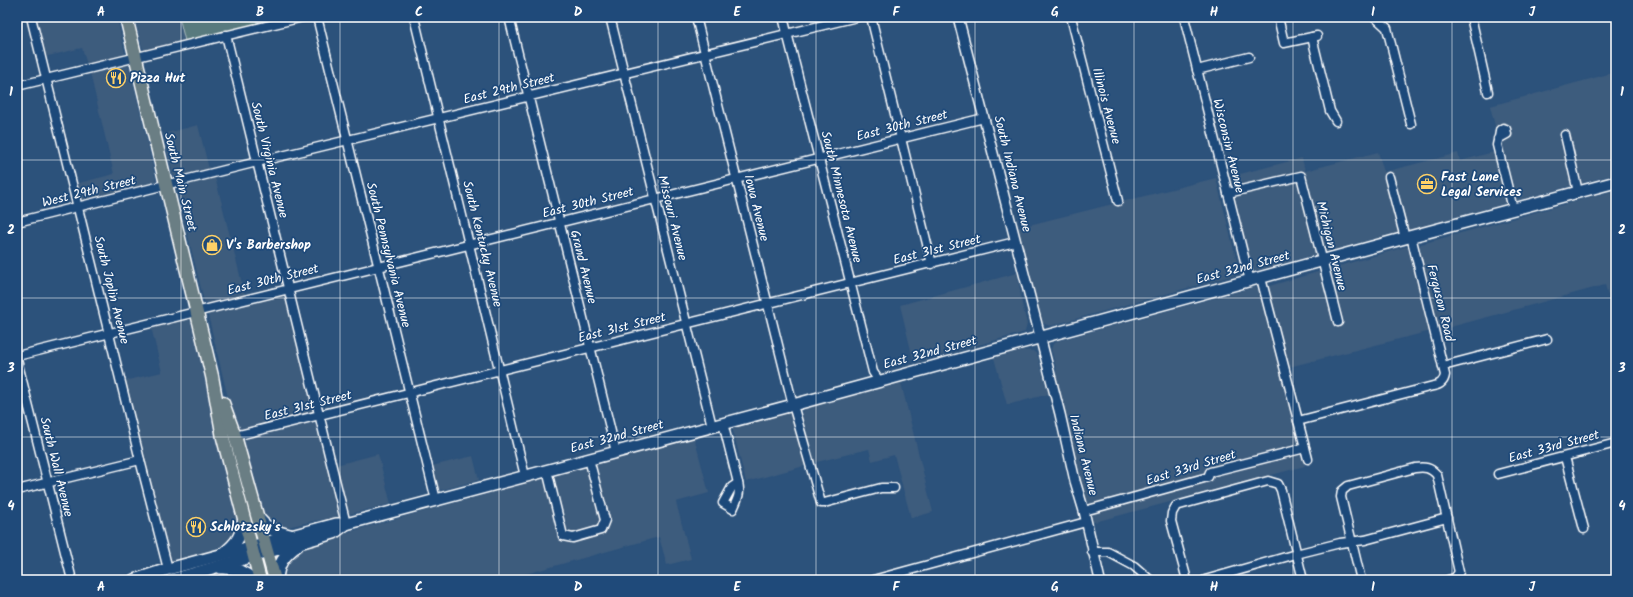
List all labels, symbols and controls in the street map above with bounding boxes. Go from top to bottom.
text: A [97,2,105,23]
text: B [256,2,264,23]
text: C [415,2,423,23]
text: D [574,2,583,23]
text: E [733,2,741,23]
text: F [892,2,900,23]
text: G [1051,2,1059,23]
text: H [1210,2,1219,23]
text: I [1371,2,1375,23]
text: J [1529,2,1536,23]
street label: Illinois Avenue [1086,65,1126,147]
restaurant icon: Pizza Hut [105,67,127,89]
street label: East 29th Street [461,67,558,111]
place label: Pizza Hut [130,68,185,89]
text: 1 [9,82,13,103]
text: 1 [1620,82,1624,103]
street label: Wisconsin Avenue [1206,97,1250,195]
street label: South Virginia Avenue [244,100,294,221]
street label: East 30th Street [854,104,951,148]
street label: South Indiana Avenue [987,114,1037,235]
street label: South Minnesota Avenue [814,129,868,265]
street label: South Main Street [158,131,203,234]
place label: Fast Lane Legal Services [1441,167,1522,203]
street label: West 29th Street [40,170,139,214]
street label: Iowa Avenue [738,172,774,244]
street label: Missouri Avenue [651,173,693,263]
office icon: Fast Lane Legal Services [1416,173,1438,195]
street label: South Kentucky Avenue [456,179,508,309]
street label: South Pennsylvania Avenue [360,180,416,330]
street label: East 30th Street [540,181,637,225]
street label: Michigan Avenue [1310,199,1352,293]
text: 2 [7,220,15,241]
text: 2 [1618,220,1626,241]
street label: Grand Avenue [564,228,602,306]
street label: East 31st Street [891,229,984,271]
street label: South Joplin Avenue [87,234,135,347]
shop icon: V's Barbershop [201,234,223,256]
place label: V's Barbershop [226,235,311,256]
street label: East 32nd Street [1194,245,1293,291]
street label: East 30th Street [225,258,322,302]
street label: Ferguson Road [1420,262,1460,344]
street label: East 31st Street [576,307,669,349]
street label: East 32nd Street [881,330,980,376]
text: 3 [6,358,15,379]
text: 3 [1617,358,1626,379]
street label: East 31st Street [262,385,355,427]
street label: Indiana Avenue [1063,412,1103,498]
street label: East 32nd Street [568,414,667,460]
street label: South Wall Avenue [33,415,79,519]
street label: East 33rd Street [1506,425,1603,469]
street label: East 33rd Street [1143,444,1240,492]
text: 4 [7,496,15,517]
text: 4 [1618,496,1626,517]
restaurant icon: Schlotzsky's [185,516,207,538]
place label: Schlotzsky's [210,517,281,538]
text: A [97,577,105,597]
text: B [256,577,264,597]
text: C [415,577,423,597]
text: D [574,577,583,597]
text: E [733,577,741,597]
text: F [892,577,900,597]
text: G [1051,577,1059,597]
text: H [1210,577,1219,597]
text: I [1371,577,1375,597]
text: J [1529,577,1536,597]

